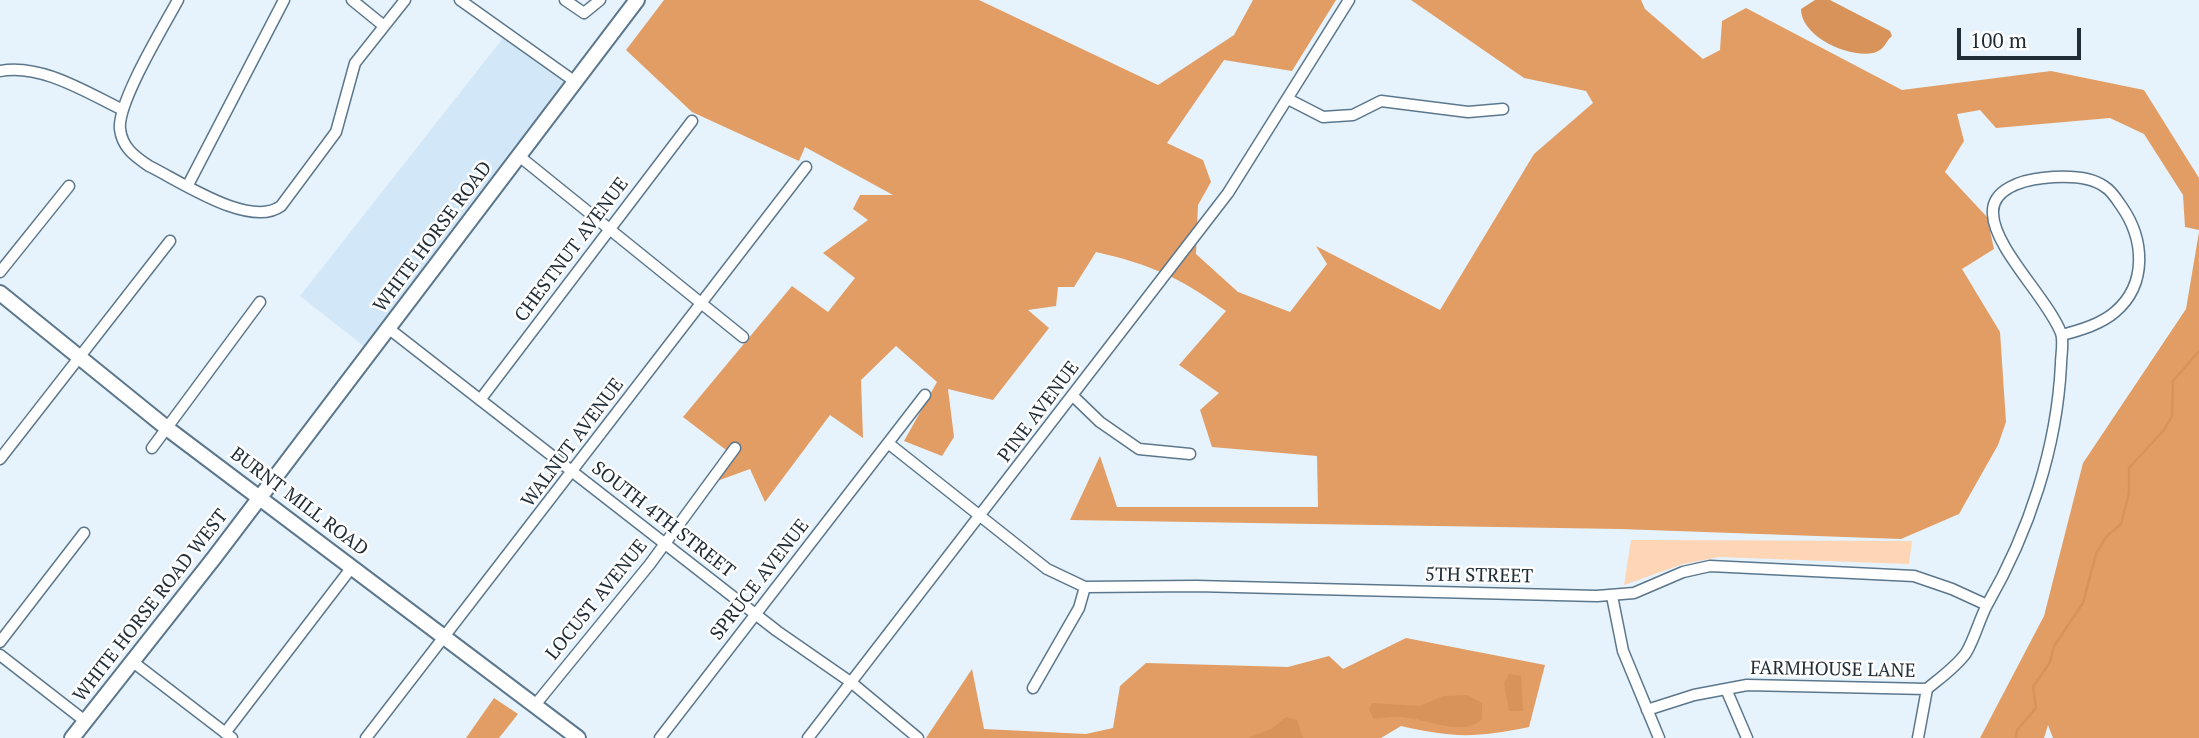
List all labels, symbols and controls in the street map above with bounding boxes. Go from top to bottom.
scale bar [1961,14,2085,58]
text: 100 m [1970,26,2027,54]
street label: WHITE HORSE ROAD [369,157,497,317]
street label: CHESTNUT AVENUE [510,173,634,327]
street label: PINE AVENUE [994,357,1084,467]
street label: WALNUT AVENUE [517,374,629,512]
street label: BURNT MILL ROAD [226,443,372,561]
street label: SOUTH 4TH STREET [587,457,739,583]
street label: WHITE HORSE ROAD WEST [69,505,233,707]
street label: SPRUCE AVENUE [706,515,814,645]
street label: LOCUST AVENUE [541,535,653,665]
street label: 5TH STREET [1425,564,1533,588]
street label: FARMHOUSE LANE [1750,657,1916,683]

